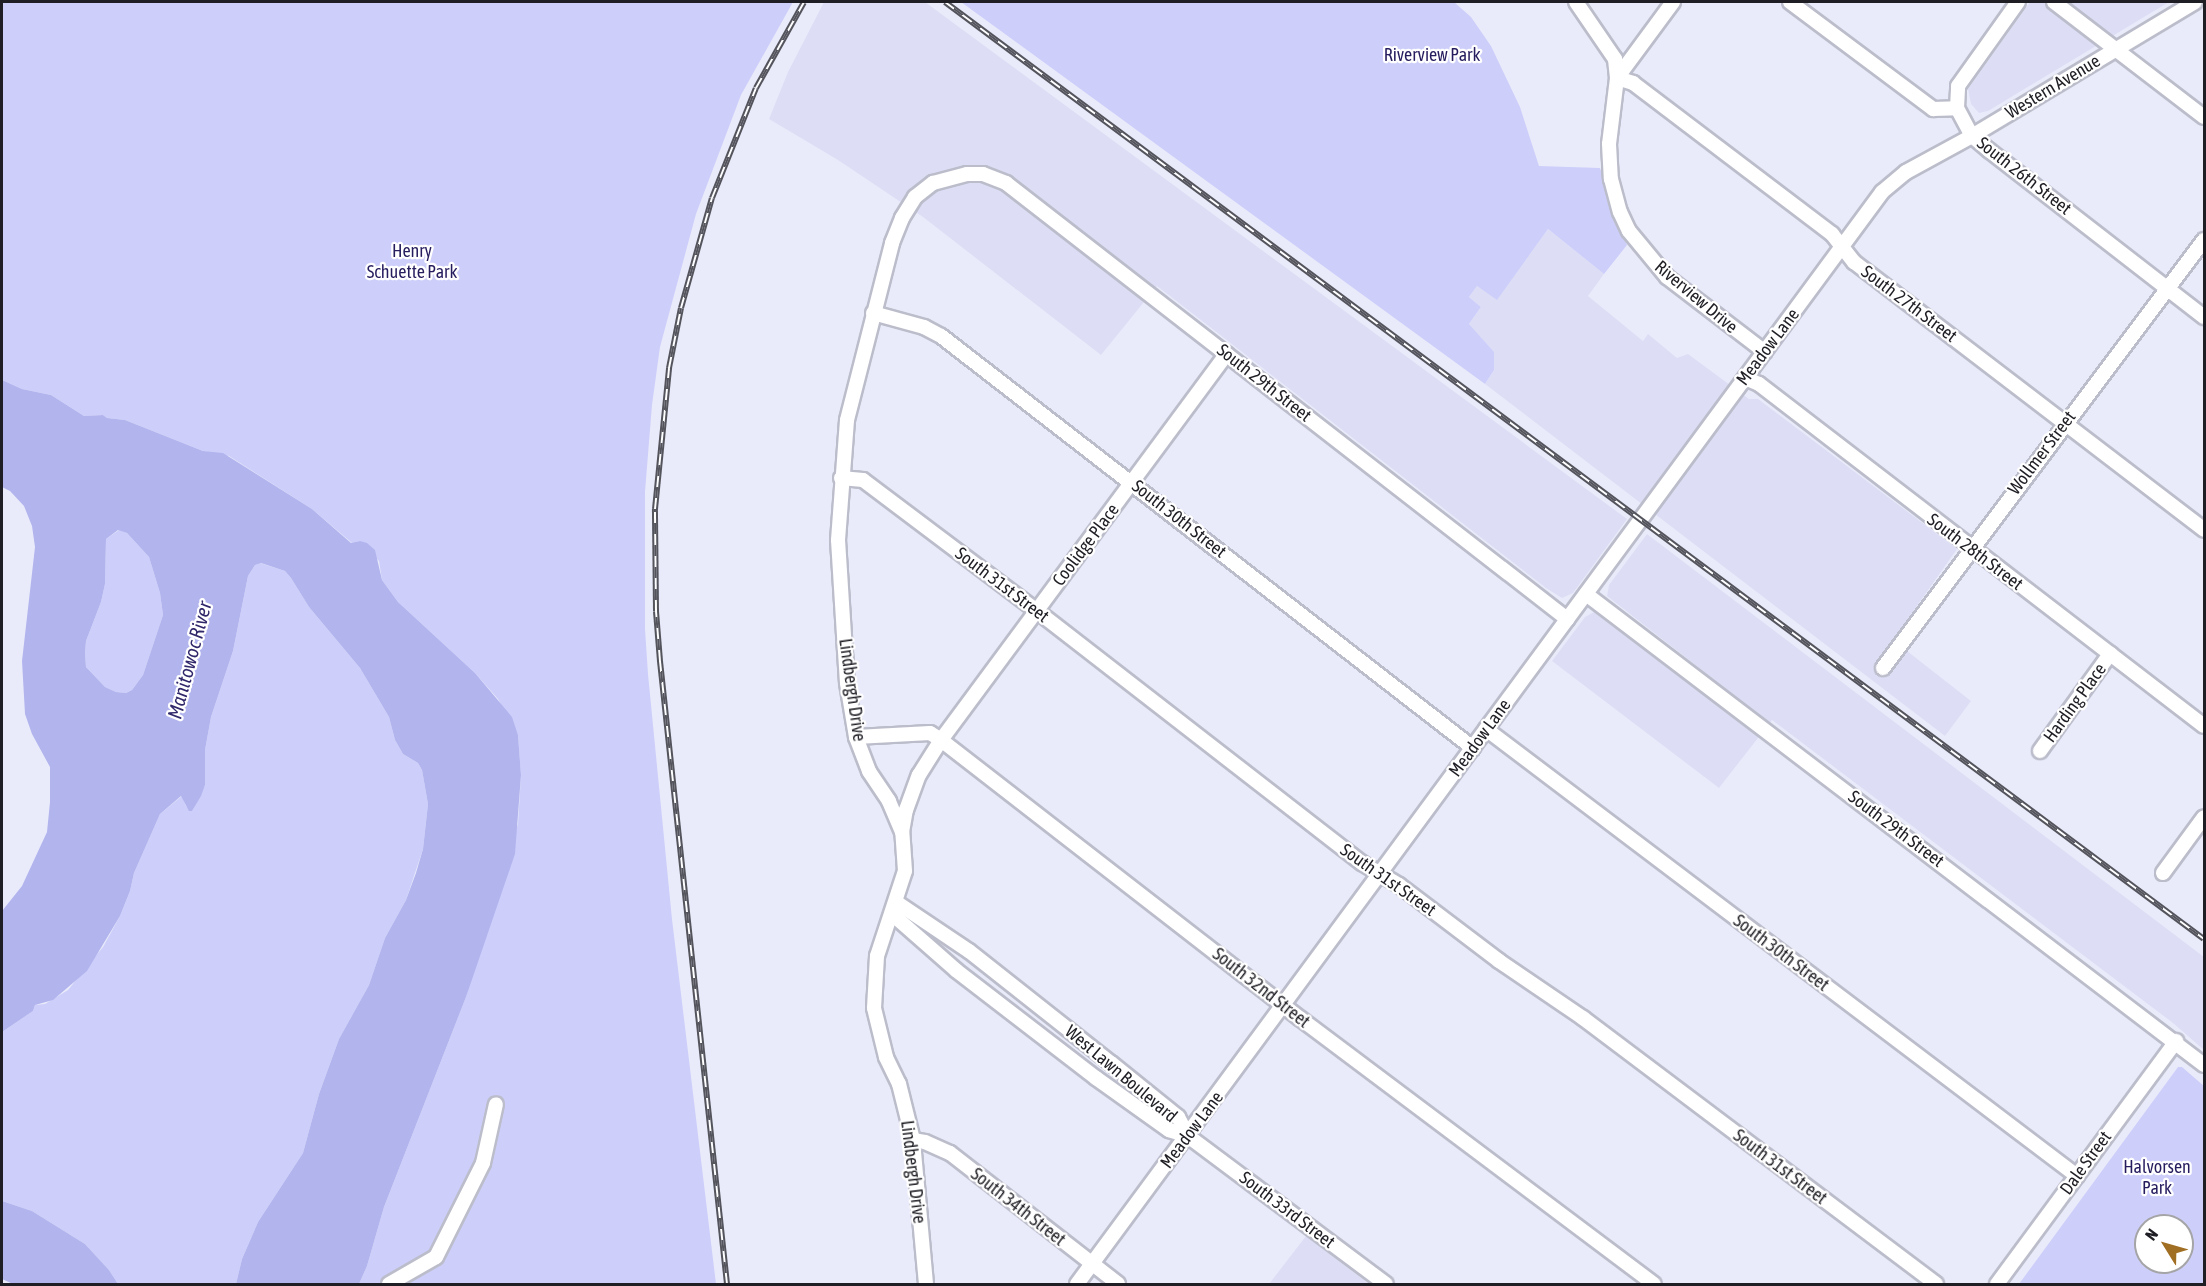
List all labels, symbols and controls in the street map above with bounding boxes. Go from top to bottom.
park label: Riverview Park [1384,44,1480,66]
street label: Western Avenue [2002,50,2104,124]
street label: South 26th Street [1972,132,2076,220]
park label: Henry Schuette Park [367,241,457,284]
street label: Riverview Drive [1650,256,1742,338]
street label: South 27th Street [1857,261,1961,347]
street label: Meadow Lane [1732,304,1804,390]
street label: South 29th Street [1212,339,1316,427]
street label: Wollmer Street [2004,407,2080,499]
street label: South 30th Street [1127,475,1231,563]
street label: Coolidge Place [1048,500,1124,590]
street label: South 28th Street [1923,509,2027,595]
street label: South 31st Street [951,543,1053,627]
water label: Manitowoc River [162,599,216,721]
street label: Lindbergh Drive [834,637,870,743]
street label: Harding Place [2039,659,2111,747]
street label: Meadow Lane [1445,695,1515,781]
street label: South 29th Street [1844,786,1948,872]
street label: South 31st Street [1336,839,1440,921]
street label: South 30th Street [1729,910,1833,996]
street label: South 32nd Street [1208,943,1314,1033]
street label: West Lawn Boulevard [1061,1021,1181,1127]
street label: Meadow Lane [1156,1087,1228,1173]
street label: Lindbergh Drive [896,1119,930,1225]
street label: South 31st Street [1729,1125,1831,1209]
street label: Dale Street [2056,1127,2116,1199]
park label: Halvorsen Park [2123,1157,2191,1200]
street label: South 34th Street [966,1163,1070,1251]
street label: South 33rd Street [1235,1167,1339,1253]
north arrow [2134,1214,2194,1274]
text: N [2141,1225,2161,1244]

